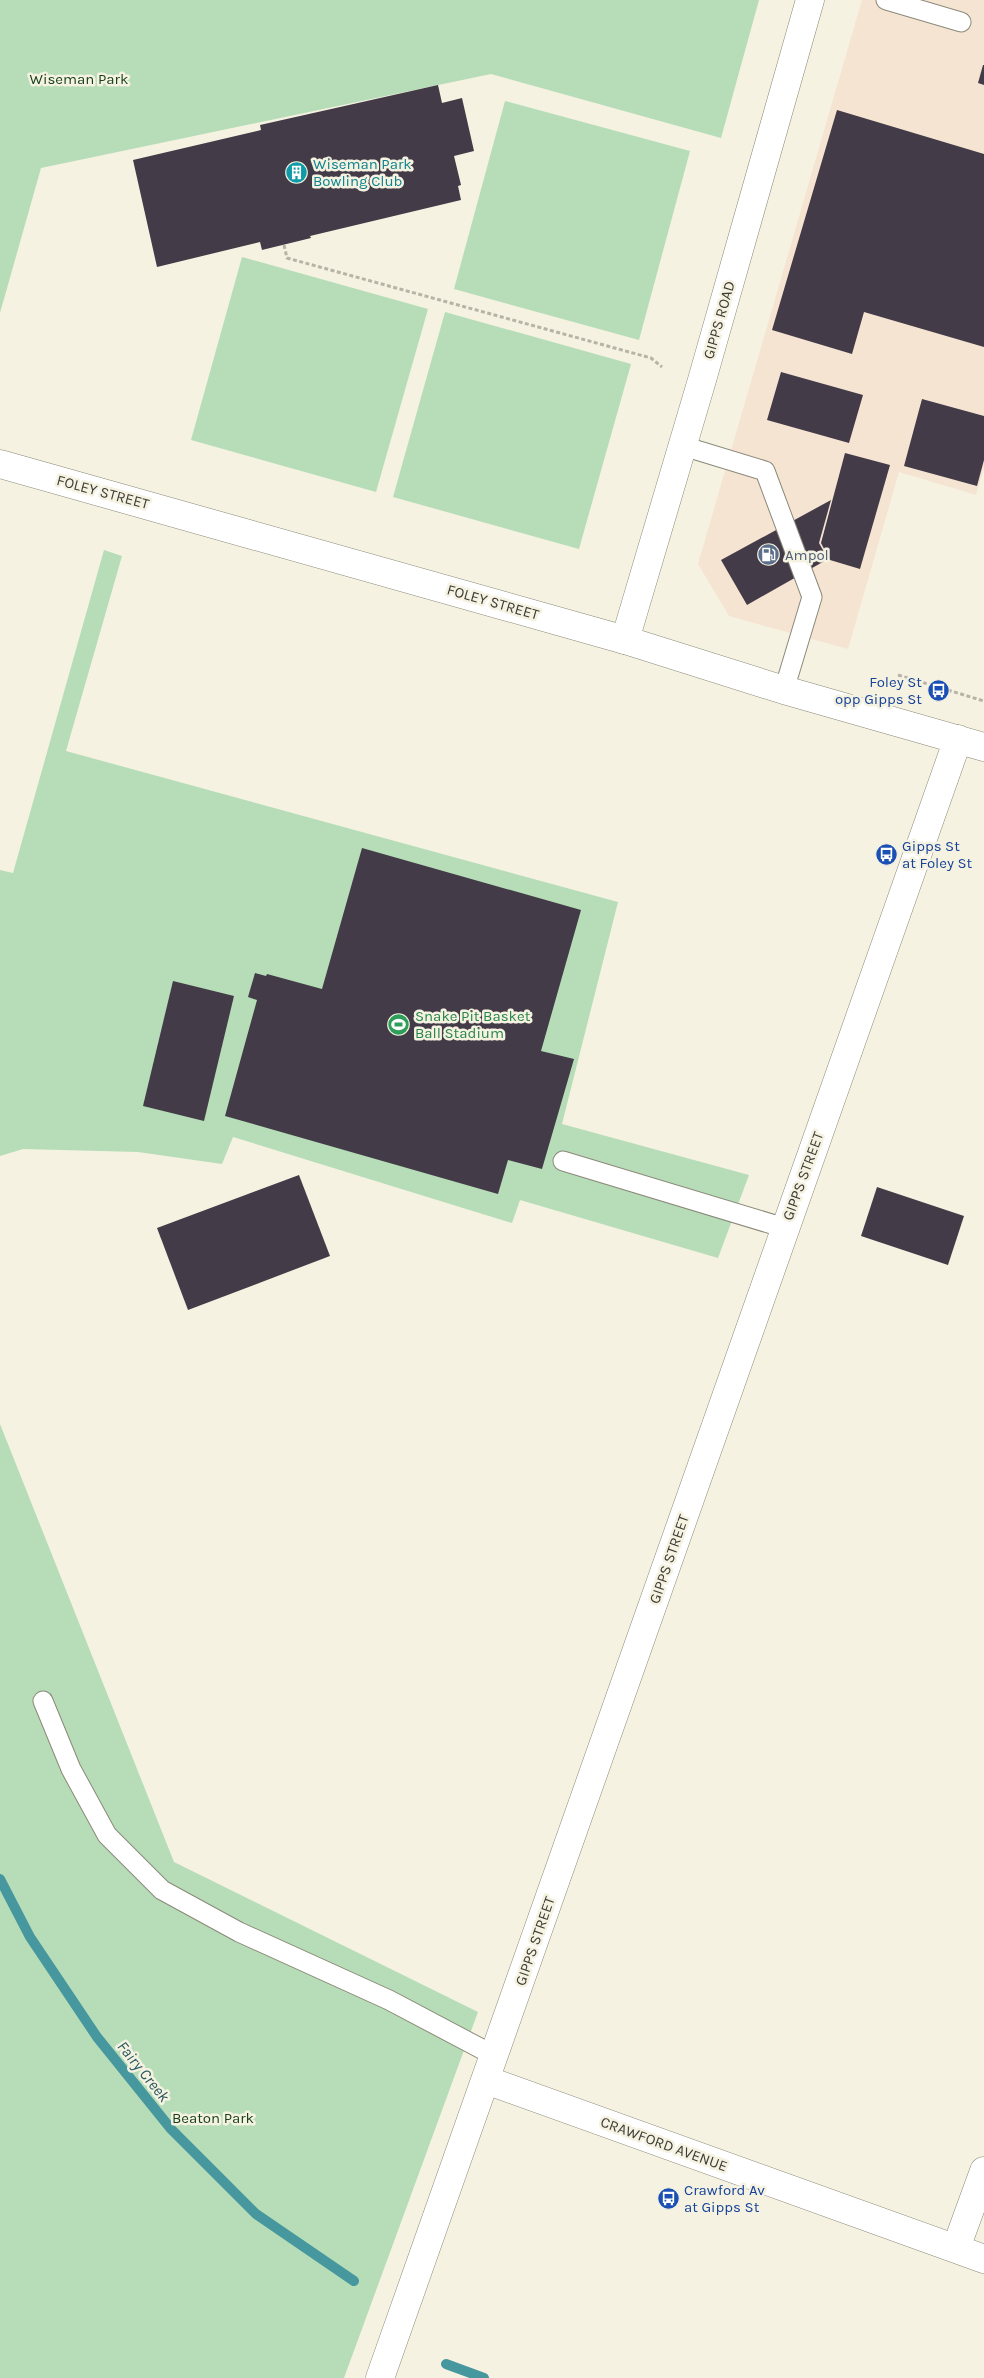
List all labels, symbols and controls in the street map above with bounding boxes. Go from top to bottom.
park label: Wiseman Park [30,70,128,88]
place label: Wiseman Park Bowling Club [313,155,412,190]
building icon: Wiseman Park Bowling Club [285,161,309,185]
street label: GIPPS ROAD [699,279,739,361]
street label: FOLEY STREET [55,471,152,513]
fuel station icon: Ampol [757,543,781,567]
place label: Ampol [785,546,829,564]
street label: FOLEY STREET [445,580,542,624]
place label: Foley St opp Gipps St [835,673,922,708]
bus stop icon: Foley St opp Gipps St [926,679,950,703]
place label: Gipps St at Foley St [902,837,973,872]
bus stop icon: Gipps St at Foley St [874,843,898,867]
place label: Snake Pit Basket Ball Stadium [415,1007,531,1042]
sports icon: Snake Pit Basket Ball Stadium [387,1013,411,1037]
street label: GIPPS STREET [779,1129,828,1223]
street label: GIPPS STREET [645,1512,693,1606]
street label: GIPPS STREET [511,1894,559,1988]
water label: Fairy Creek [113,2037,174,2106]
park label: Beaton Park [172,2109,254,2127]
street label: CRAWFORD AVENUE [598,2113,730,2175]
place label: Crawford Av at Gipps St [684,2181,765,2216]
bus stop icon: Crawford Av at Gipps St [656,2187,680,2211]

